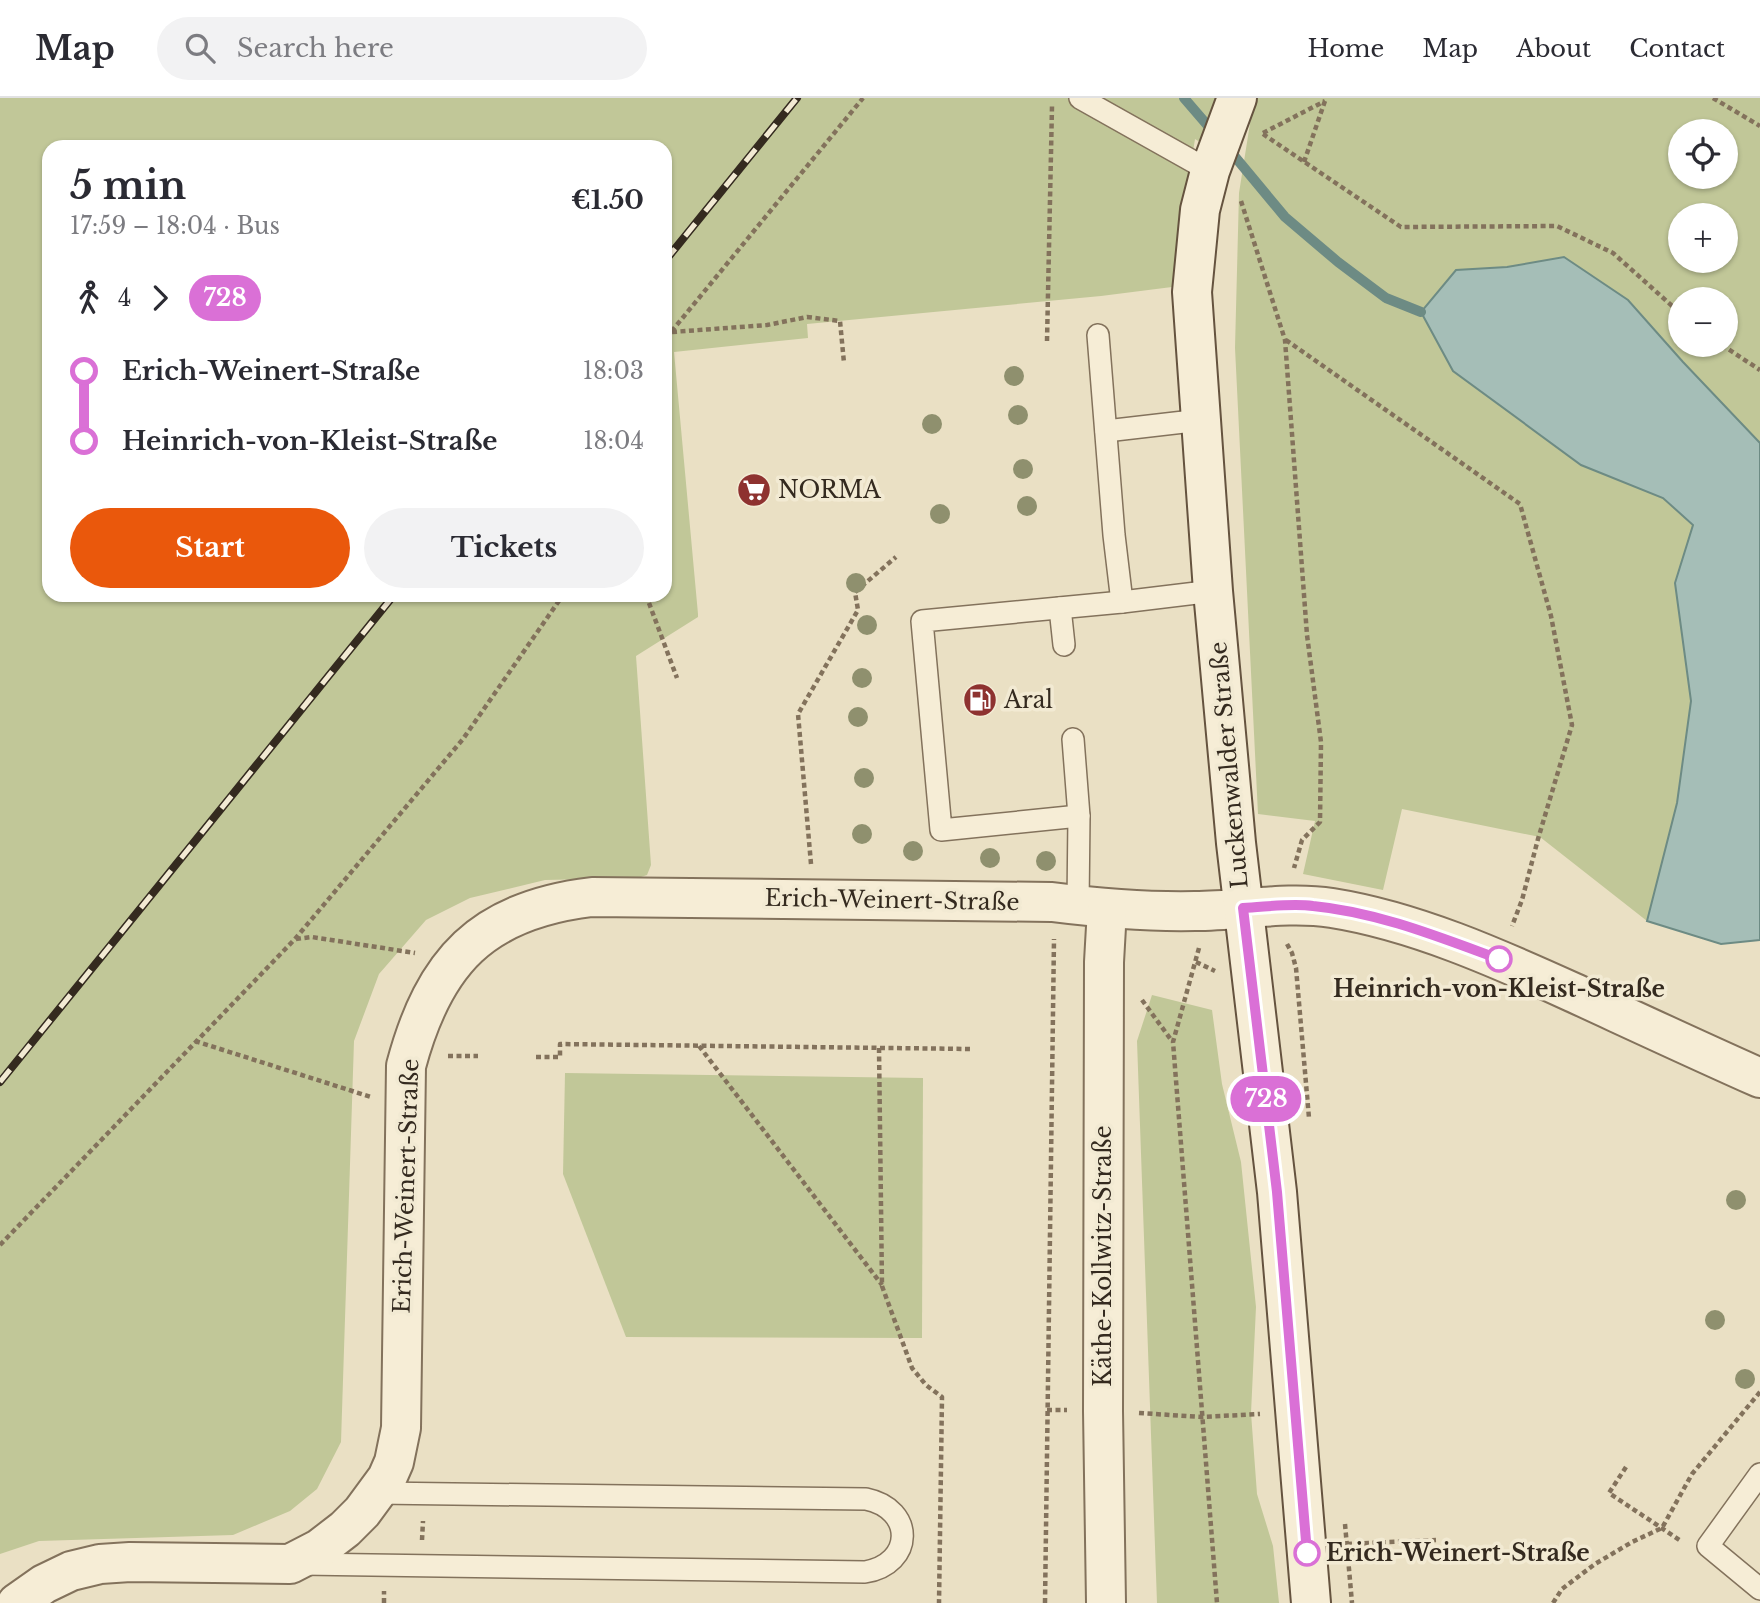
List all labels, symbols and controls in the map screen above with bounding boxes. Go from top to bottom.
search box [157,17,647,80]
text: Map [35,28,115,69]
icon: search [181,29,219,67]
text: Search here [237,32,394,64]
text: Home [1308,34,1384,63]
text: Map [1422,34,1478,63]
text: About [1516,34,1591,63]
text: Contact [1629,34,1725,63]
map controls [1668,119,1738,357]
button: locate [1668,119,1738,189]
text: 5 min [70,162,186,209]
text: €1.50 [571,184,644,216]
button: + [1668,203,1738,273]
text: 17:59 – 18:04 · Bus [70,212,280,240]
icon: walk [70,279,108,317]
icon: forward [141,279,179,317]
text: 728 [203,283,247,312]
text: 4 [118,284,131,312]
button: − [1668,287,1738,357]
text: Erich-Weinert-Straße [122,355,420,387]
text: 18:03 [583,357,644,385]
text: Heinrich-von-Kleist-Straße [122,425,497,457]
text: 18:04 [583,427,644,455]
supermarket icon: NORMA [735,471,773,509]
place label: NORMA [778,476,882,504]
button: Start [70,508,350,588]
button: Tickets [364,508,644,588]
street label: Luckenwalder Straße [1204,640,1254,890]
fuel station icon: Aral [961,681,999,719]
place label: Aral [1003,686,1053,714]
street label: Erich-Weinert-Straße [764,884,1020,916]
marker: Heinrich-von-Kleist-Straße [1486,946,1512,972]
place label: Heinrich-von-Kleist-Straße [1333,975,1665,1003]
street label: Erich-Weinert-Straße [388,1058,424,1314]
line badge: 728 [1226,1076,1306,1122]
text: 728 [1244,1084,1288,1113]
street label: Käthe-Kollwitz-Straße [1089,1125,1117,1387]
place label: Erich-Weinert-Straße [1326,1539,1590,1567]
marker: Erich-Weinert-Straße [1294,1540,1320,1566]

